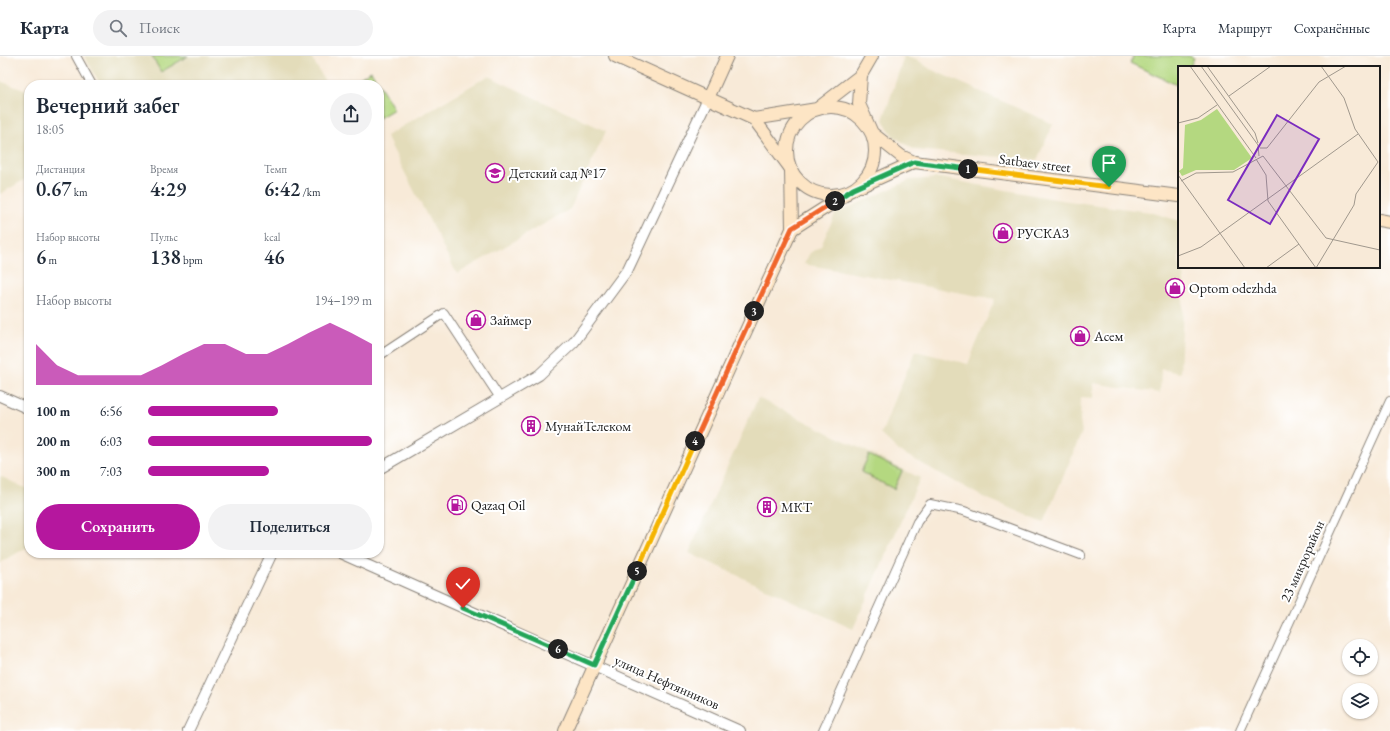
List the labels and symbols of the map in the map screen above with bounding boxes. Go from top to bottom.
inset map [1178,66,1380,268]
pin [1092,146,1126,187]
street label: Satbaev street [998,150,1073,176]
pin: 1 [958,159,978,179]
school or university icon: Детский сад №17 [484,162,506,184]
place label: Детский сад №17 [509,164,606,182]
pin: 2 [825,191,845,211]
shop icon: РУСКАЗ [992,222,1014,244]
place label: РУСКАЗ [1017,224,1069,242]
shop icon: Optom odezhda [1164,277,1186,299]
place label: Optom odezhda [1189,279,1277,297]
pin: 3 [744,301,764,321]
shop icon: Займер [465,309,487,331]
place label: Займер [490,311,532,329]
shop icon: Асем [1069,325,1091,347]
place label: Асем [1093,327,1124,345]
building icon: МунайТелеком [520,415,542,437]
place label: МунайТелеком [545,417,631,435]
pin: 4 [685,431,705,451]
fuel station icon: Qazaq Oil [446,494,468,516]
place label: Qazaq Oil [471,496,526,514]
building icon: МКТ [756,496,778,518]
place label: МКТ [781,498,813,516]
street label: 23 микрорайон [1276,517,1328,605]
pin: 5 [627,561,647,581]
pin [446,567,480,608]
pin: 6 [548,639,568,659]
street label: улица Нефтянников [612,651,722,713]

